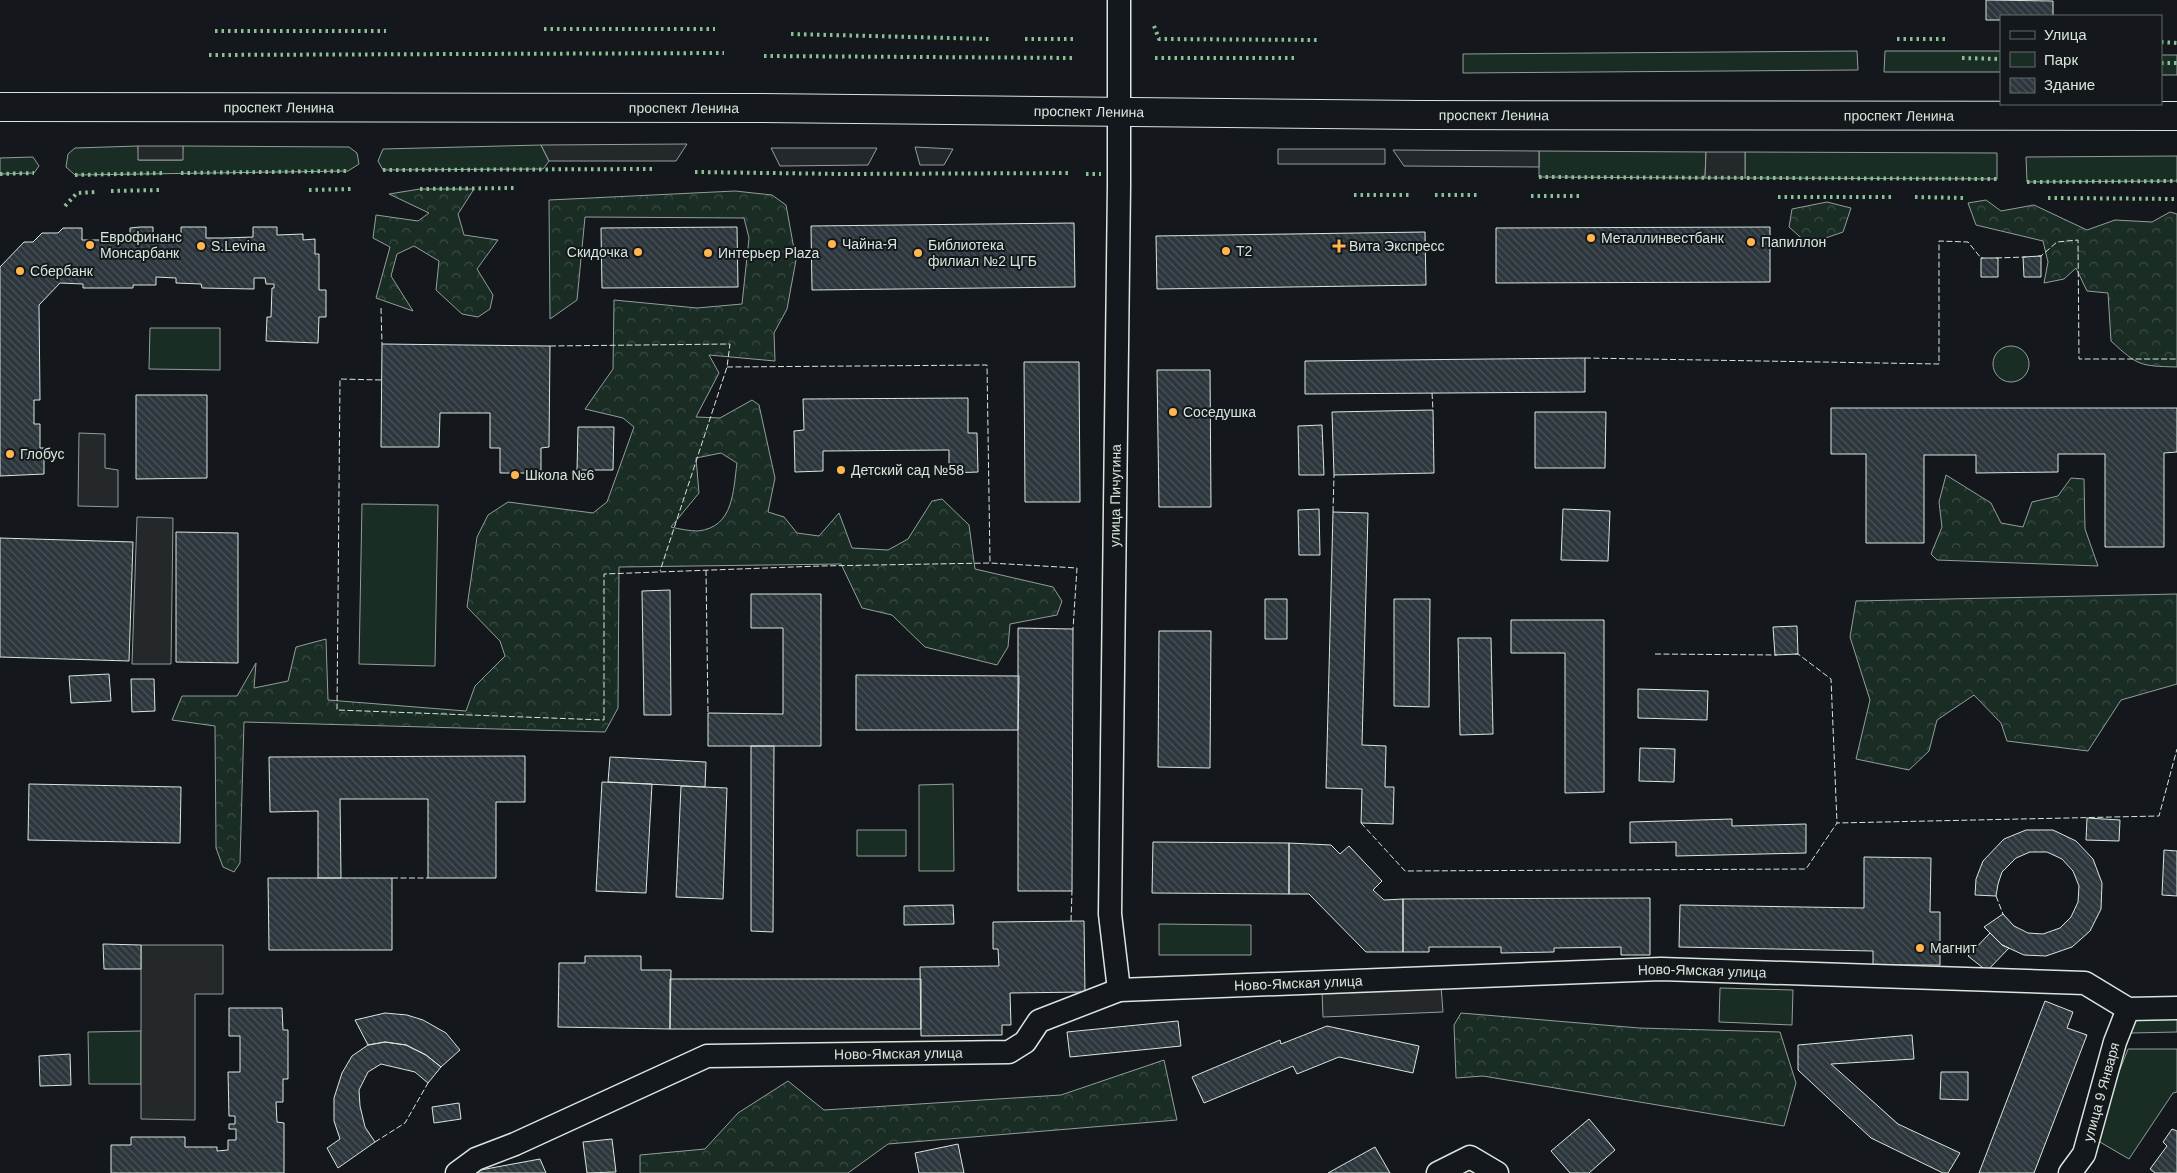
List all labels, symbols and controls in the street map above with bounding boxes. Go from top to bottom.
legend [2000,15,2162,105]
text: Улица [2044,26,2087,43]
text: Парк [2044,51,2078,68]
text: Здание [2044,76,2095,93]
street label: проспект Ленина [224,99,334,115]
street label: проспект Ленина [629,100,739,116]
street label: проспект Ленина [1034,103,1144,120]
street label: проспект Ленина [1439,107,1549,123]
street label: проспект Ленина [1844,108,1954,124]
place label: Еврофинанс Монсарбанк [100,229,182,261]
place label: Металлинвестбанк [1601,230,1725,246]
marker: Металлинвестбанк [1585,232,1597,244]
place label: Папиллон [1761,234,1826,250]
place label: Чайна-Я [842,236,897,252]
marker: Папиллон [1745,236,1757,248]
place label: Библиотека филиал №2 ЦГБ [928,237,1037,269]
place label: S.Levina [211,238,266,254]
marker: Чайна-Я [826,238,838,250]
place label: Вита Экспресс [1349,238,1445,254]
marker: Еврофинанс Монсарбанк [84,239,96,251]
marker: S.Levina [195,240,207,252]
marker: Вита Экспресс [1333,240,1345,252]
place label: T2 [1236,243,1253,259]
place label: Скидочка [567,244,628,260]
place label: Интерьер Plaza [718,245,820,261]
marker: T2 [1220,245,1232,257]
marker: Скидочка [632,246,644,258]
marker: Интерьер Plaza [702,247,714,259]
marker: Библиотека филиал №2 ЦГБ [912,247,924,259]
place label: Сбербанк [30,263,94,279]
marker: Сбербанк [14,265,26,277]
place label: Соседушка [1183,404,1256,420]
marker: Соседушка [1167,406,1179,418]
street label: улица Пичугина [1107,444,1124,547]
place label: Глобус [20,446,64,462]
marker: Глобус [4,448,16,460]
place label: Детский сад №58 [851,462,964,478]
marker: Детский сад №58 [835,464,847,476]
place label: Школа №6 [525,467,594,483]
marker: Школа №6 [509,469,521,481]
place label: Магнит [1930,940,1977,956]
marker: Магнит [1914,942,1926,954]
street label: Ново-Ямская улица [1637,961,1767,980]
street label: Ново-Ямская улица [1234,973,1363,994]
street label: улица 9 Января [2080,1041,2123,1143]
street label: Ново-Ямская улица [834,1045,963,1062]

